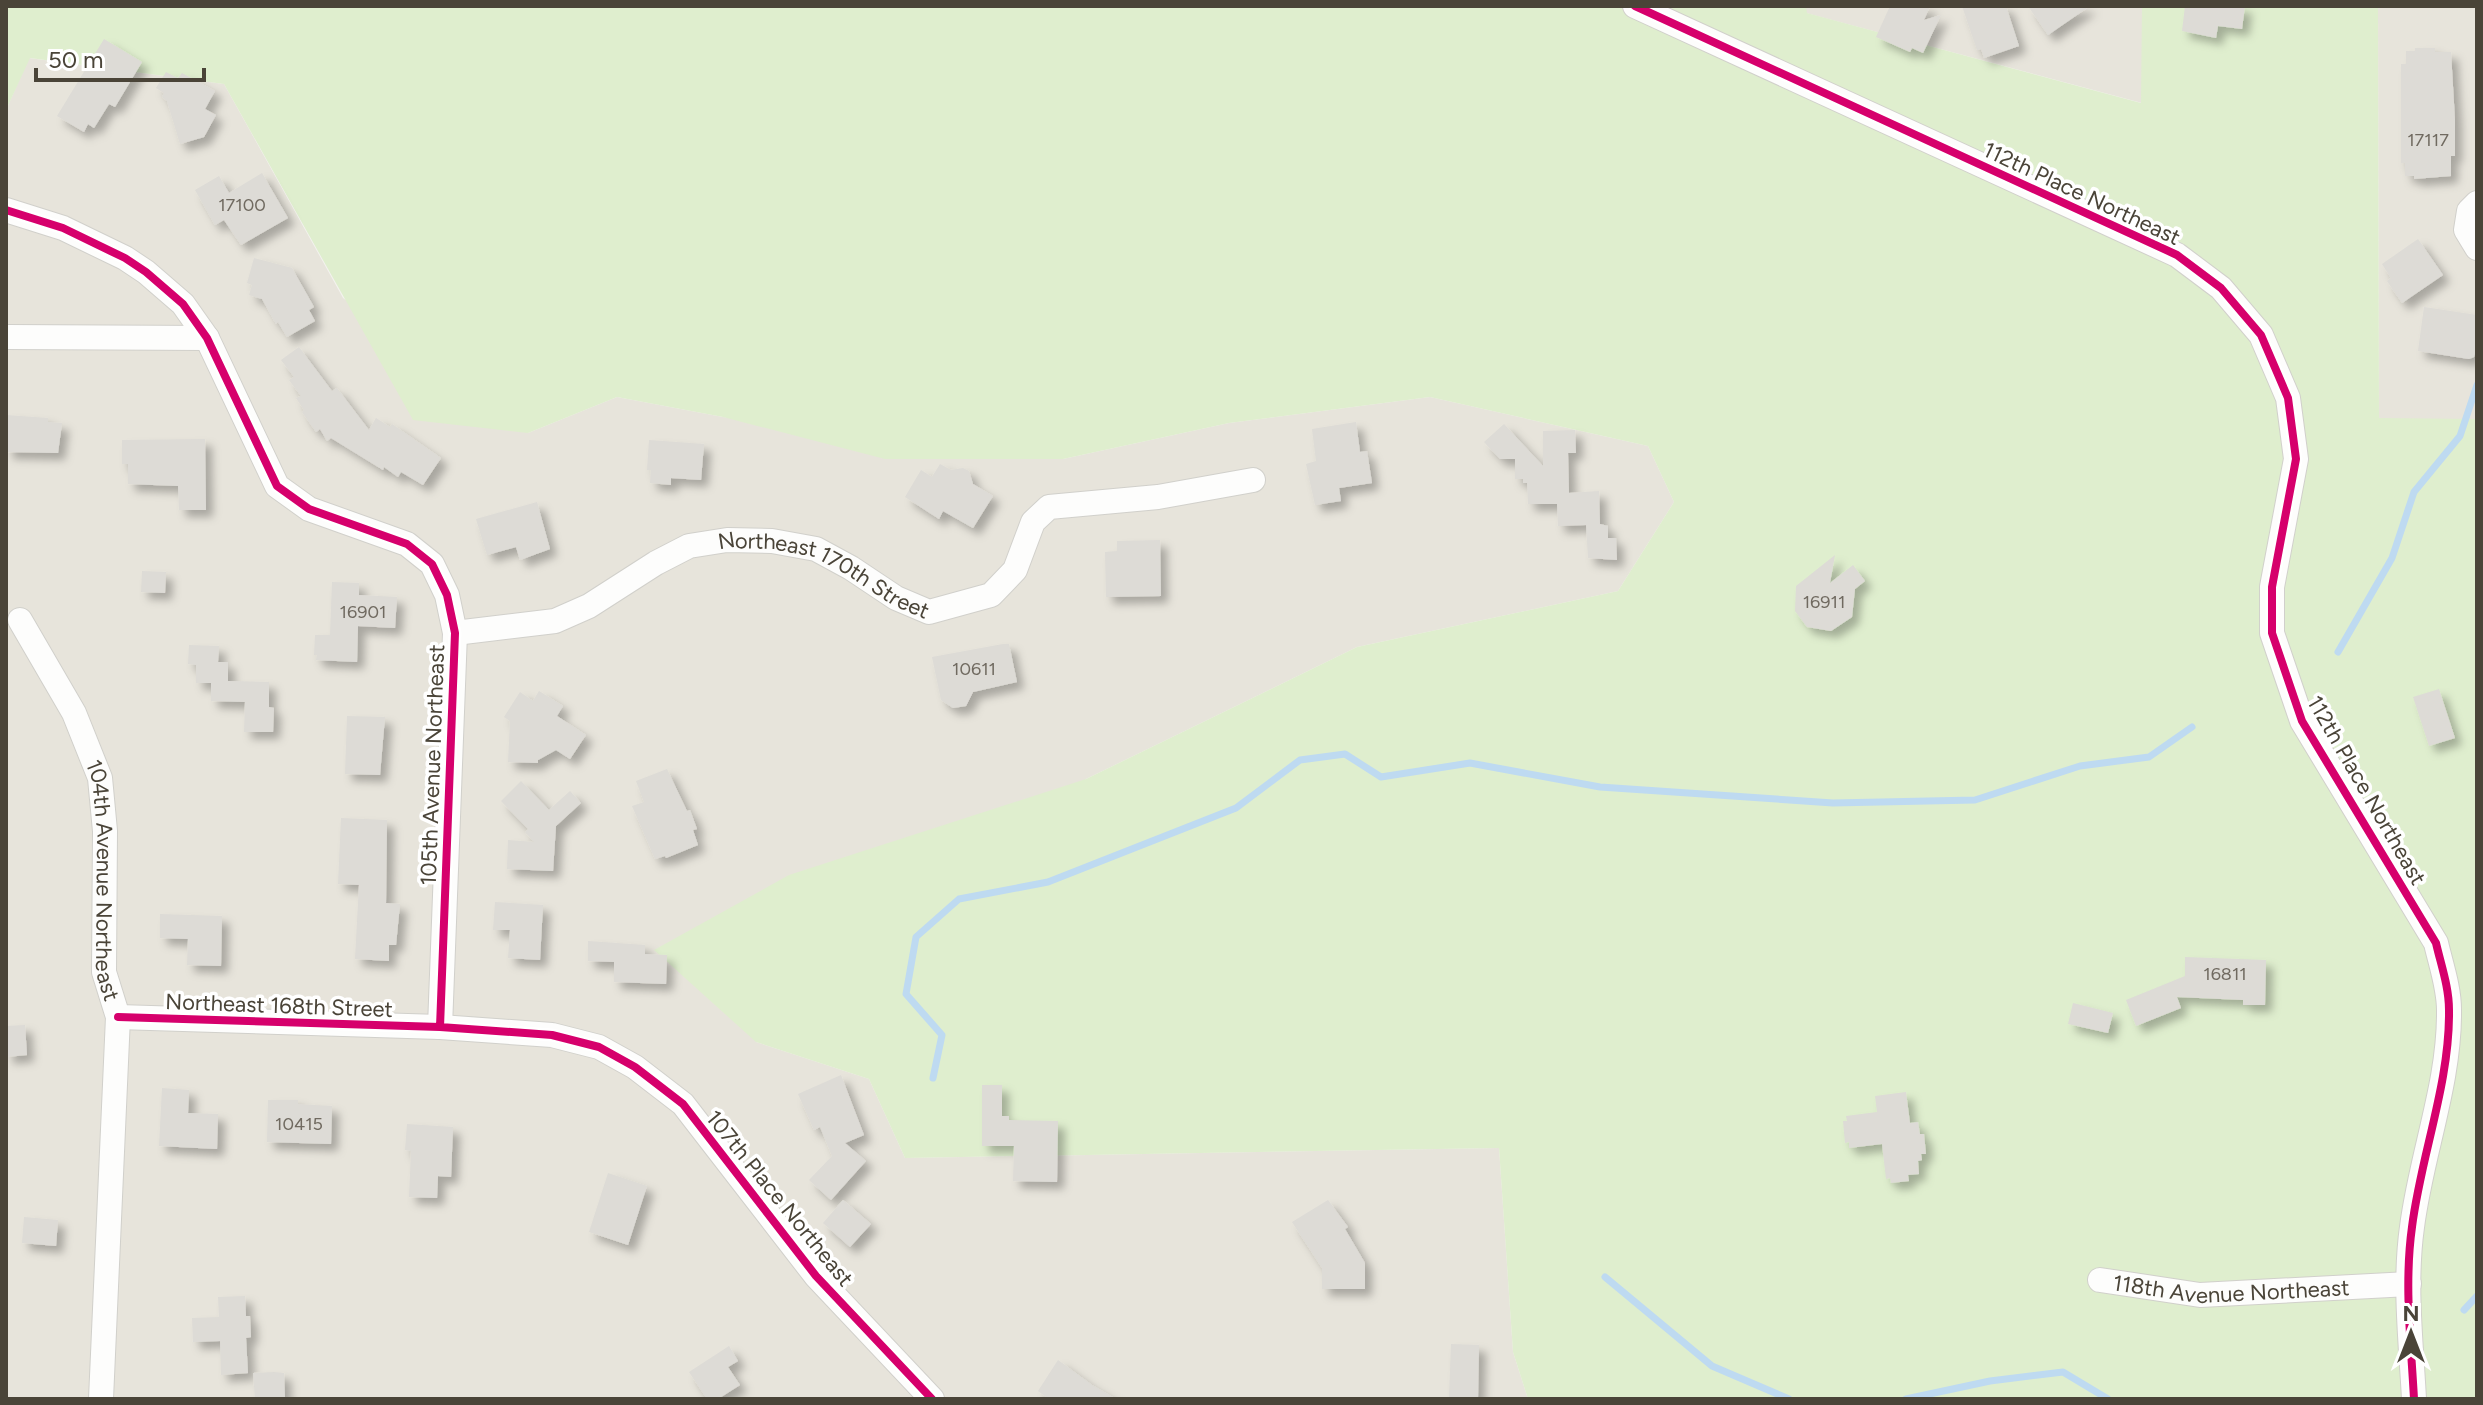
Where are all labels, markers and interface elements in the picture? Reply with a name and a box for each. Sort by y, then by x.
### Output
scale bar [36,32,204,82]
text: 50 m [48,45,104,74]
house number: 17117 [2407,129,2449,151]
street label: 112th Place Northeast [1979,136,2185,251]
house number: 17100 [218,194,266,216]
street label: Northeast 170th Street [716,526,933,625]
house number: 16911 [1803,591,1845,613]
house number: 16901 [340,601,386,623]
street label: 105th Avenue Northeast [415,644,450,886]
house number: 10611 [952,658,996,680]
street label: 112th Place Northeast [2301,691,2432,890]
street label: 104th Avenue Northeast [80,756,125,1004]
house number: 16811 [2203,963,2247,985]
street label: Northeast 168th Street [165,988,393,1023]
street label: 107th Place Northeast [700,1105,859,1292]
house number: 10415 [275,1113,323,1135]
street label: 118th Avenue Northeast [2111,1269,2350,1309]
north arrow [2371,1293,2451,1373]
text: N [2402,1300,2420,1327]

